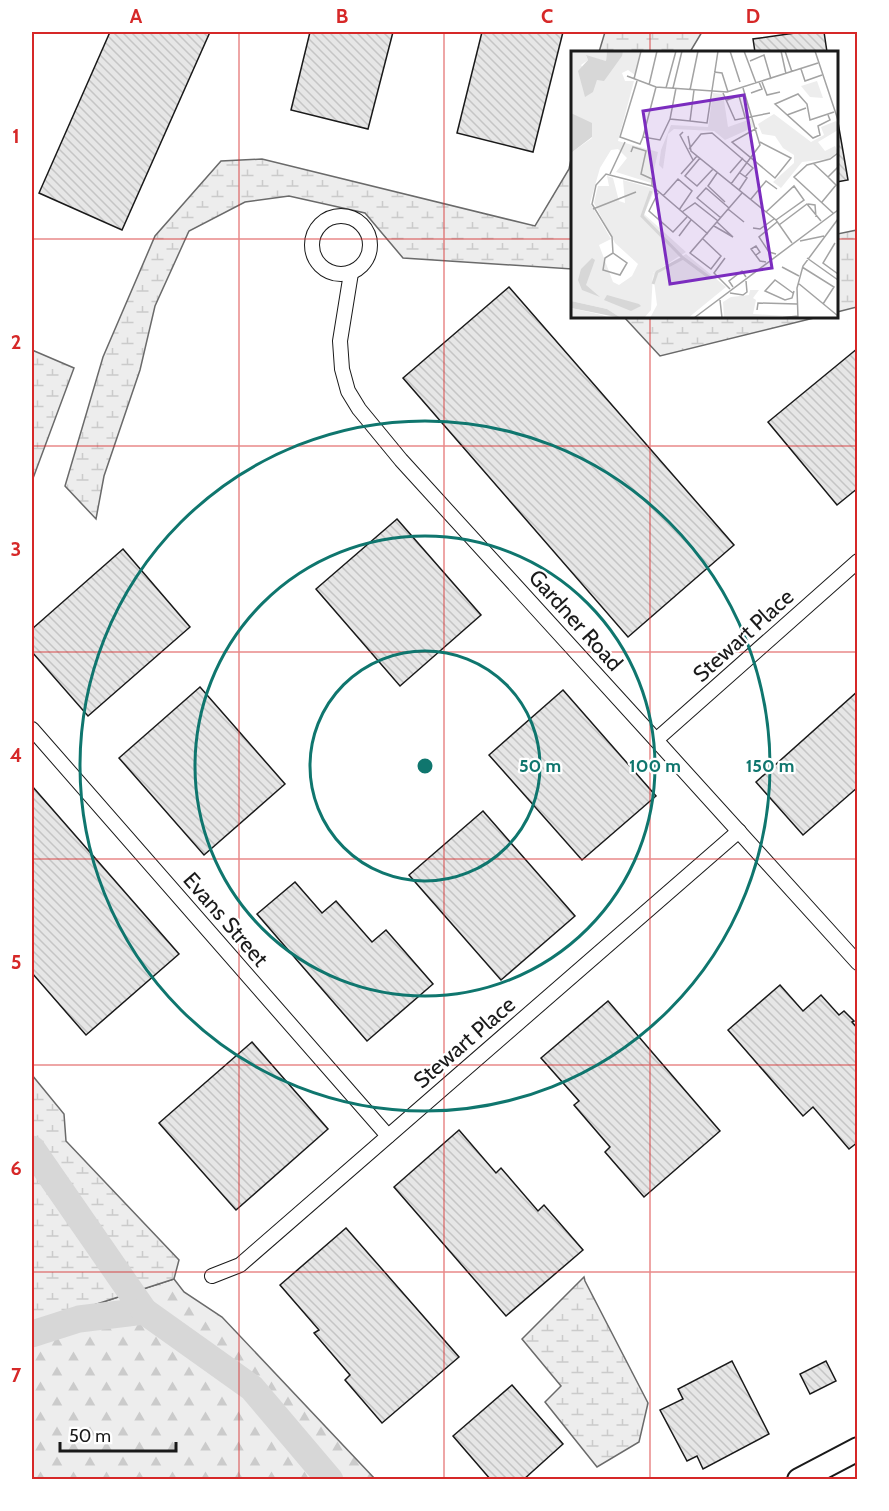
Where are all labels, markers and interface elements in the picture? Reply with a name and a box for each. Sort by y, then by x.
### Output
text: A [130,4,143,28]
text: B [336,4,348,28]
text: C [541,4,553,28]
text: D [746,4,760,28]
inset map [571,51,838,318]
text: 1 [12,124,20,148]
text: 2 [11,330,21,354]
text: 3 [11,537,21,561]
street label: Gardner Road [523,564,628,677]
street label: Stewart Place [687,583,799,688]
text: 4 [10,743,22,767]
text: 50 m [519,755,561,777]
text: 100 m [629,755,681,777]
text: 150 m [746,755,794,777]
centre of rings [415,756,435,776]
street label: Evans Street [177,867,274,972]
text: 5 [11,950,21,974]
street label: Stewart Place [408,991,521,1094]
text: 6 [10,1156,22,1180]
text: 7 [11,1363,22,1387]
scale bar [60,1415,176,1453]
text: 50 m [69,1425,111,1447]

